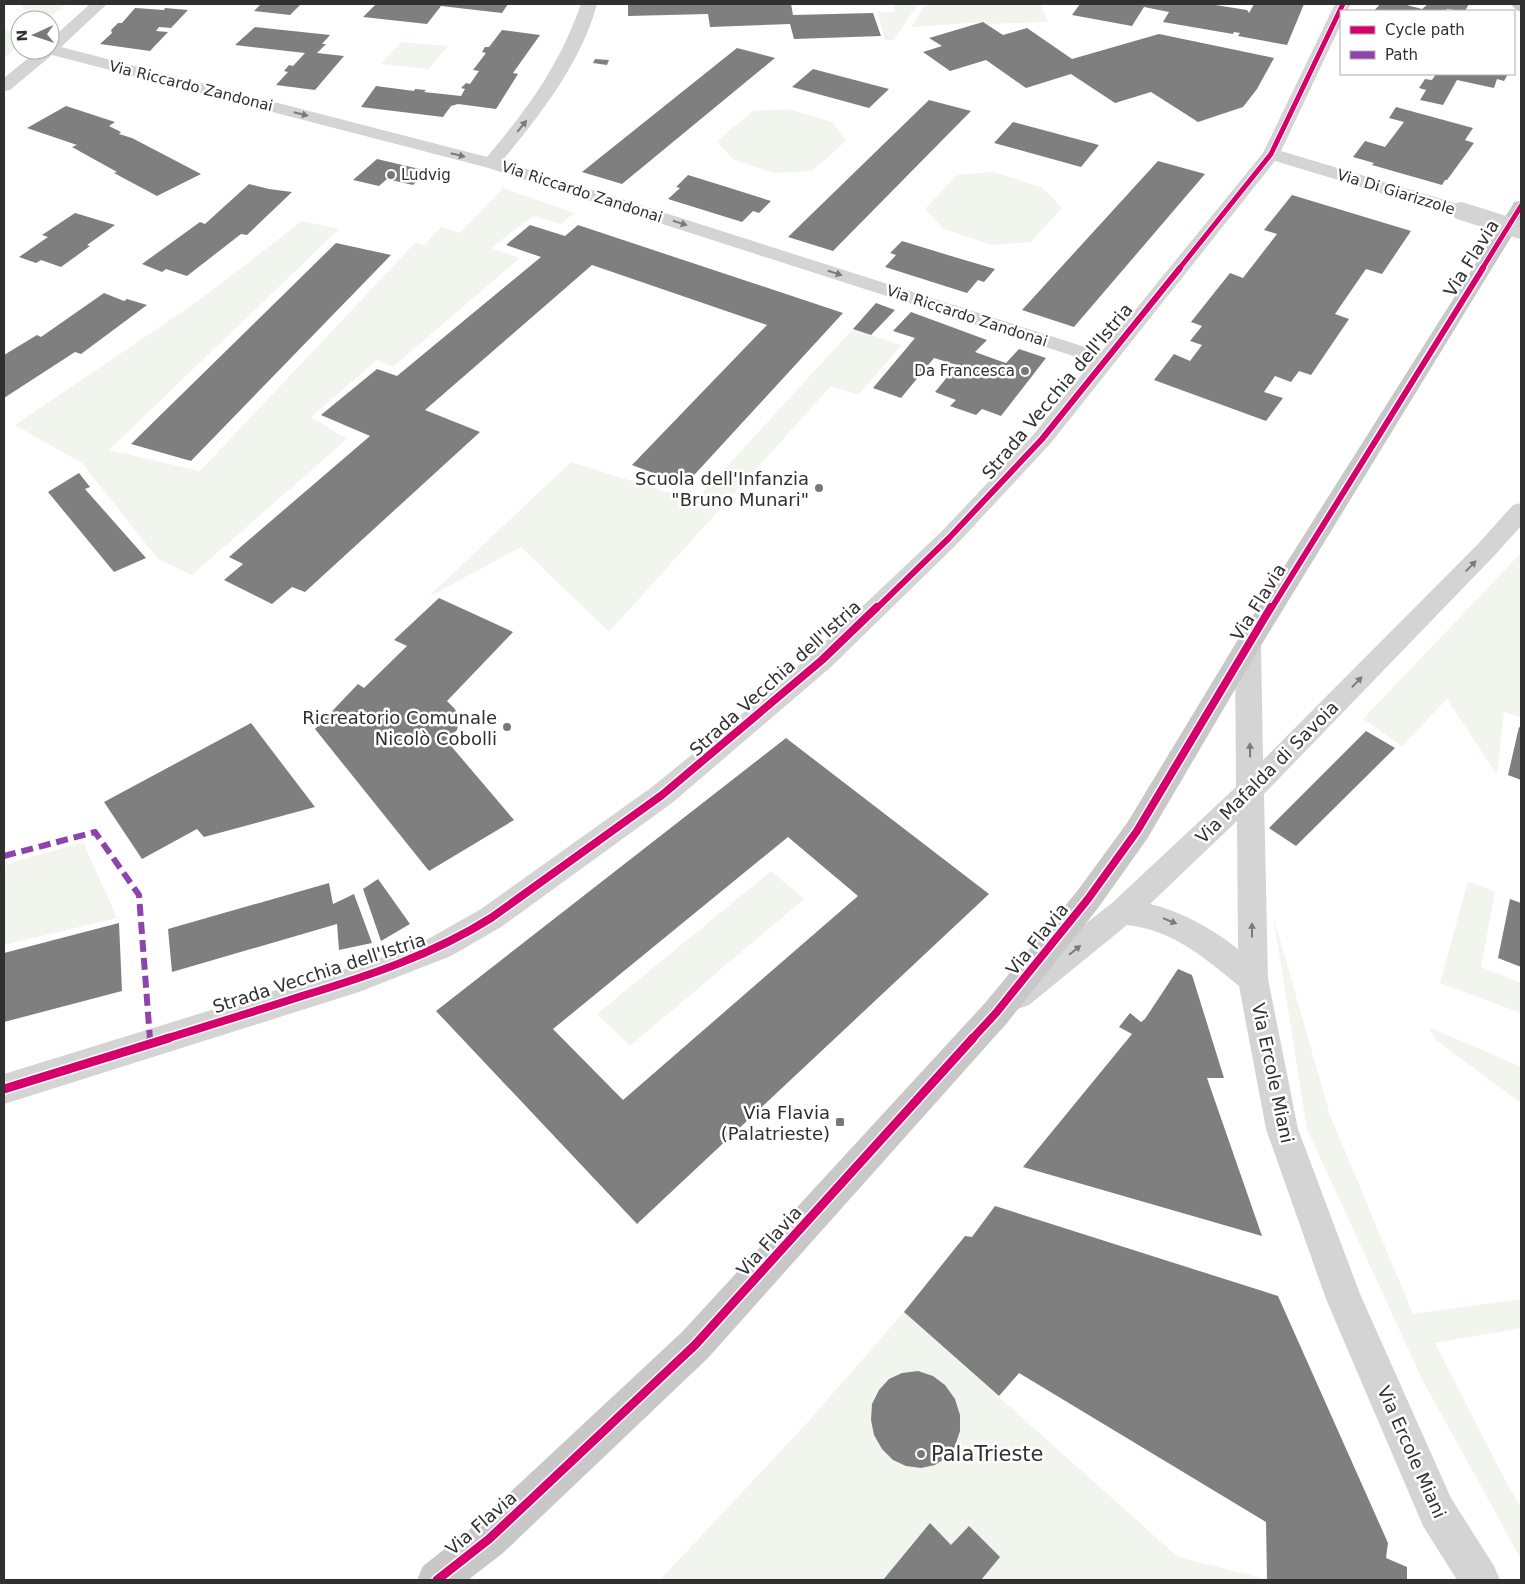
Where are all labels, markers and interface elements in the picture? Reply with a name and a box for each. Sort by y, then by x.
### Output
north arrow [10,10,60,60]
legend [1340,10,1515,75]
text: Cycle path [1385,21,1465,39]
text: N [14,29,30,42]
text: Path [1385,46,1418,64]
street label: Via Riccardo Zandonai [107,57,275,115]
one-way arrow [293,110,308,118]
one-way arrow [517,120,528,133]
one-way arrow [450,151,465,159]
street label: Via Riccardo Zandonai [499,157,665,227]
place label: Ludvig [401,166,451,184]
street label: Via Di Giarizzole [1335,166,1457,218]
marker: Ludvig [385,169,397,181]
street label: Via Flavia [1439,216,1503,300]
one-way arrow [673,220,688,228]
one-way arrow [827,270,842,277]
street label: Via Riccardo Zandonai [884,281,1050,351]
street label: Strada Vecchia dell'Istria [977,299,1137,483]
place label: Da Francesca [914,362,1015,380]
marker: Da Francesca [1019,365,1031,377]
place label: Scuola dell'Infanzia "Bruno Munari" [635,468,809,510]
marker: Scuola dell'Infanzia "Bruno Munari" [813,482,825,494]
street label: Via Flavia [1226,560,1290,644]
one-way arrow [1465,560,1477,572]
street label: Strada Vecchia dell'Istria [685,596,865,760]
one-way arrow [1351,676,1363,688]
street label: Via Mafalda di Savoia [1191,696,1343,848]
place label: Ricreatorio Comunale Nicolò Cobolli [302,707,497,749]
marker: Ricreatorio Comunale Nicolò Cobolli [501,721,513,733]
one-way arrow [1246,742,1254,758]
street label: Via Flavia [1002,899,1072,979]
one-way arrow [1163,918,1177,926]
one-way arrow [1248,922,1256,938]
street label: Strada Vecchia dell'Istria [210,929,428,1017]
one-way arrow [1068,945,1081,956]
street label: Via Ercole Miani [1248,1001,1298,1145]
place label: Via Flavia (Palatrieste) [721,1102,830,1144]
marker: Via Flavia (Palatrieste) [834,1116,846,1128]
street label: Via Flavia [732,1202,806,1280]
street label: Via Ercole Miani [1373,1383,1451,1521]
place label: PalaTrieste [931,1442,1044,1466]
marker: PalaTrieste [915,1448,927,1460]
street label: Via Flavia [441,1487,521,1559]

